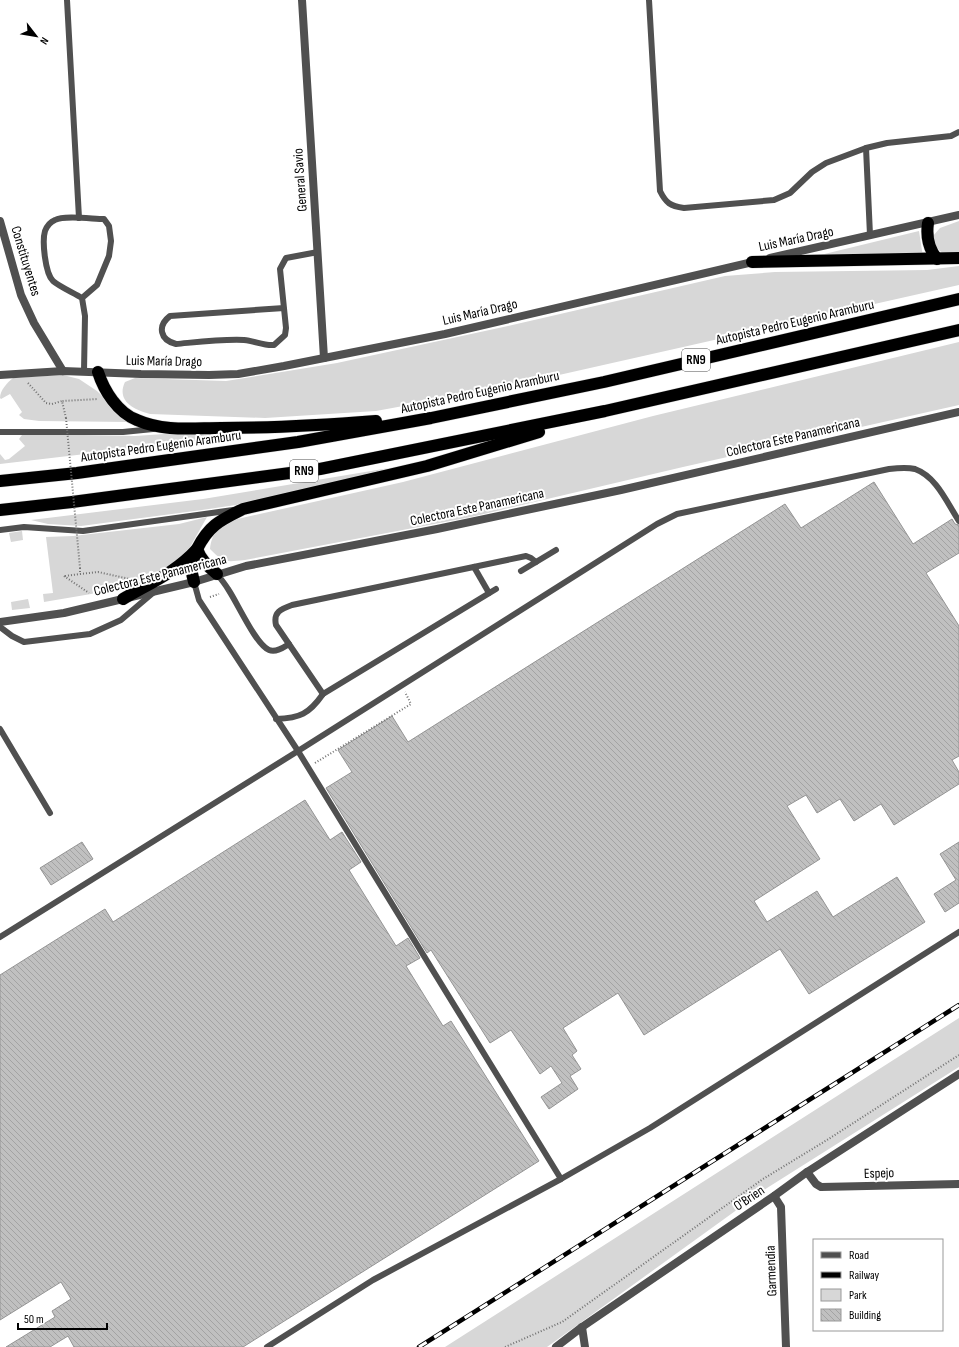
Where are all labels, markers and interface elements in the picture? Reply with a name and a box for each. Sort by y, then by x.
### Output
north arrow [16,16,56,56]
text: N [37,35,51,47]
street label: General Savio [289,148,311,212]
street label: Luis María Drago [757,223,835,255]
street label: Constituyentes [7,224,45,298]
street label: Luis María Drago [441,295,519,329]
street label: Autopista Pedro Eugenio Aramburu [713,296,876,349]
road number: RN9 [682,349,710,371]
street label: Luis María Drago [126,352,202,370]
street label: Autopista Pedro Eugenio Aramburu [398,367,561,417]
street label: Colectora Este Panamericana [725,413,861,461]
street label: Autopista Pedro Eugenio Aramburu [79,426,242,466]
road number: RN9 [290,460,318,482]
street label: Colectora Este Panamericana [409,485,545,529]
street label: Colectora Este Panamericana [92,550,228,600]
street label: Espejo [863,1164,895,1182]
street label: O'Brien [730,1182,768,1214]
legend [813,1239,943,1331]
street label: Garmendia [762,1245,780,1297]
text: Road [849,1248,869,1263]
text: Railway [849,1268,880,1283]
text: Park [849,1288,867,1303]
scale bar [18,1305,107,1331]
text: Building [849,1308,881,1323]
text: 50 m [24,1312,44,1327]

